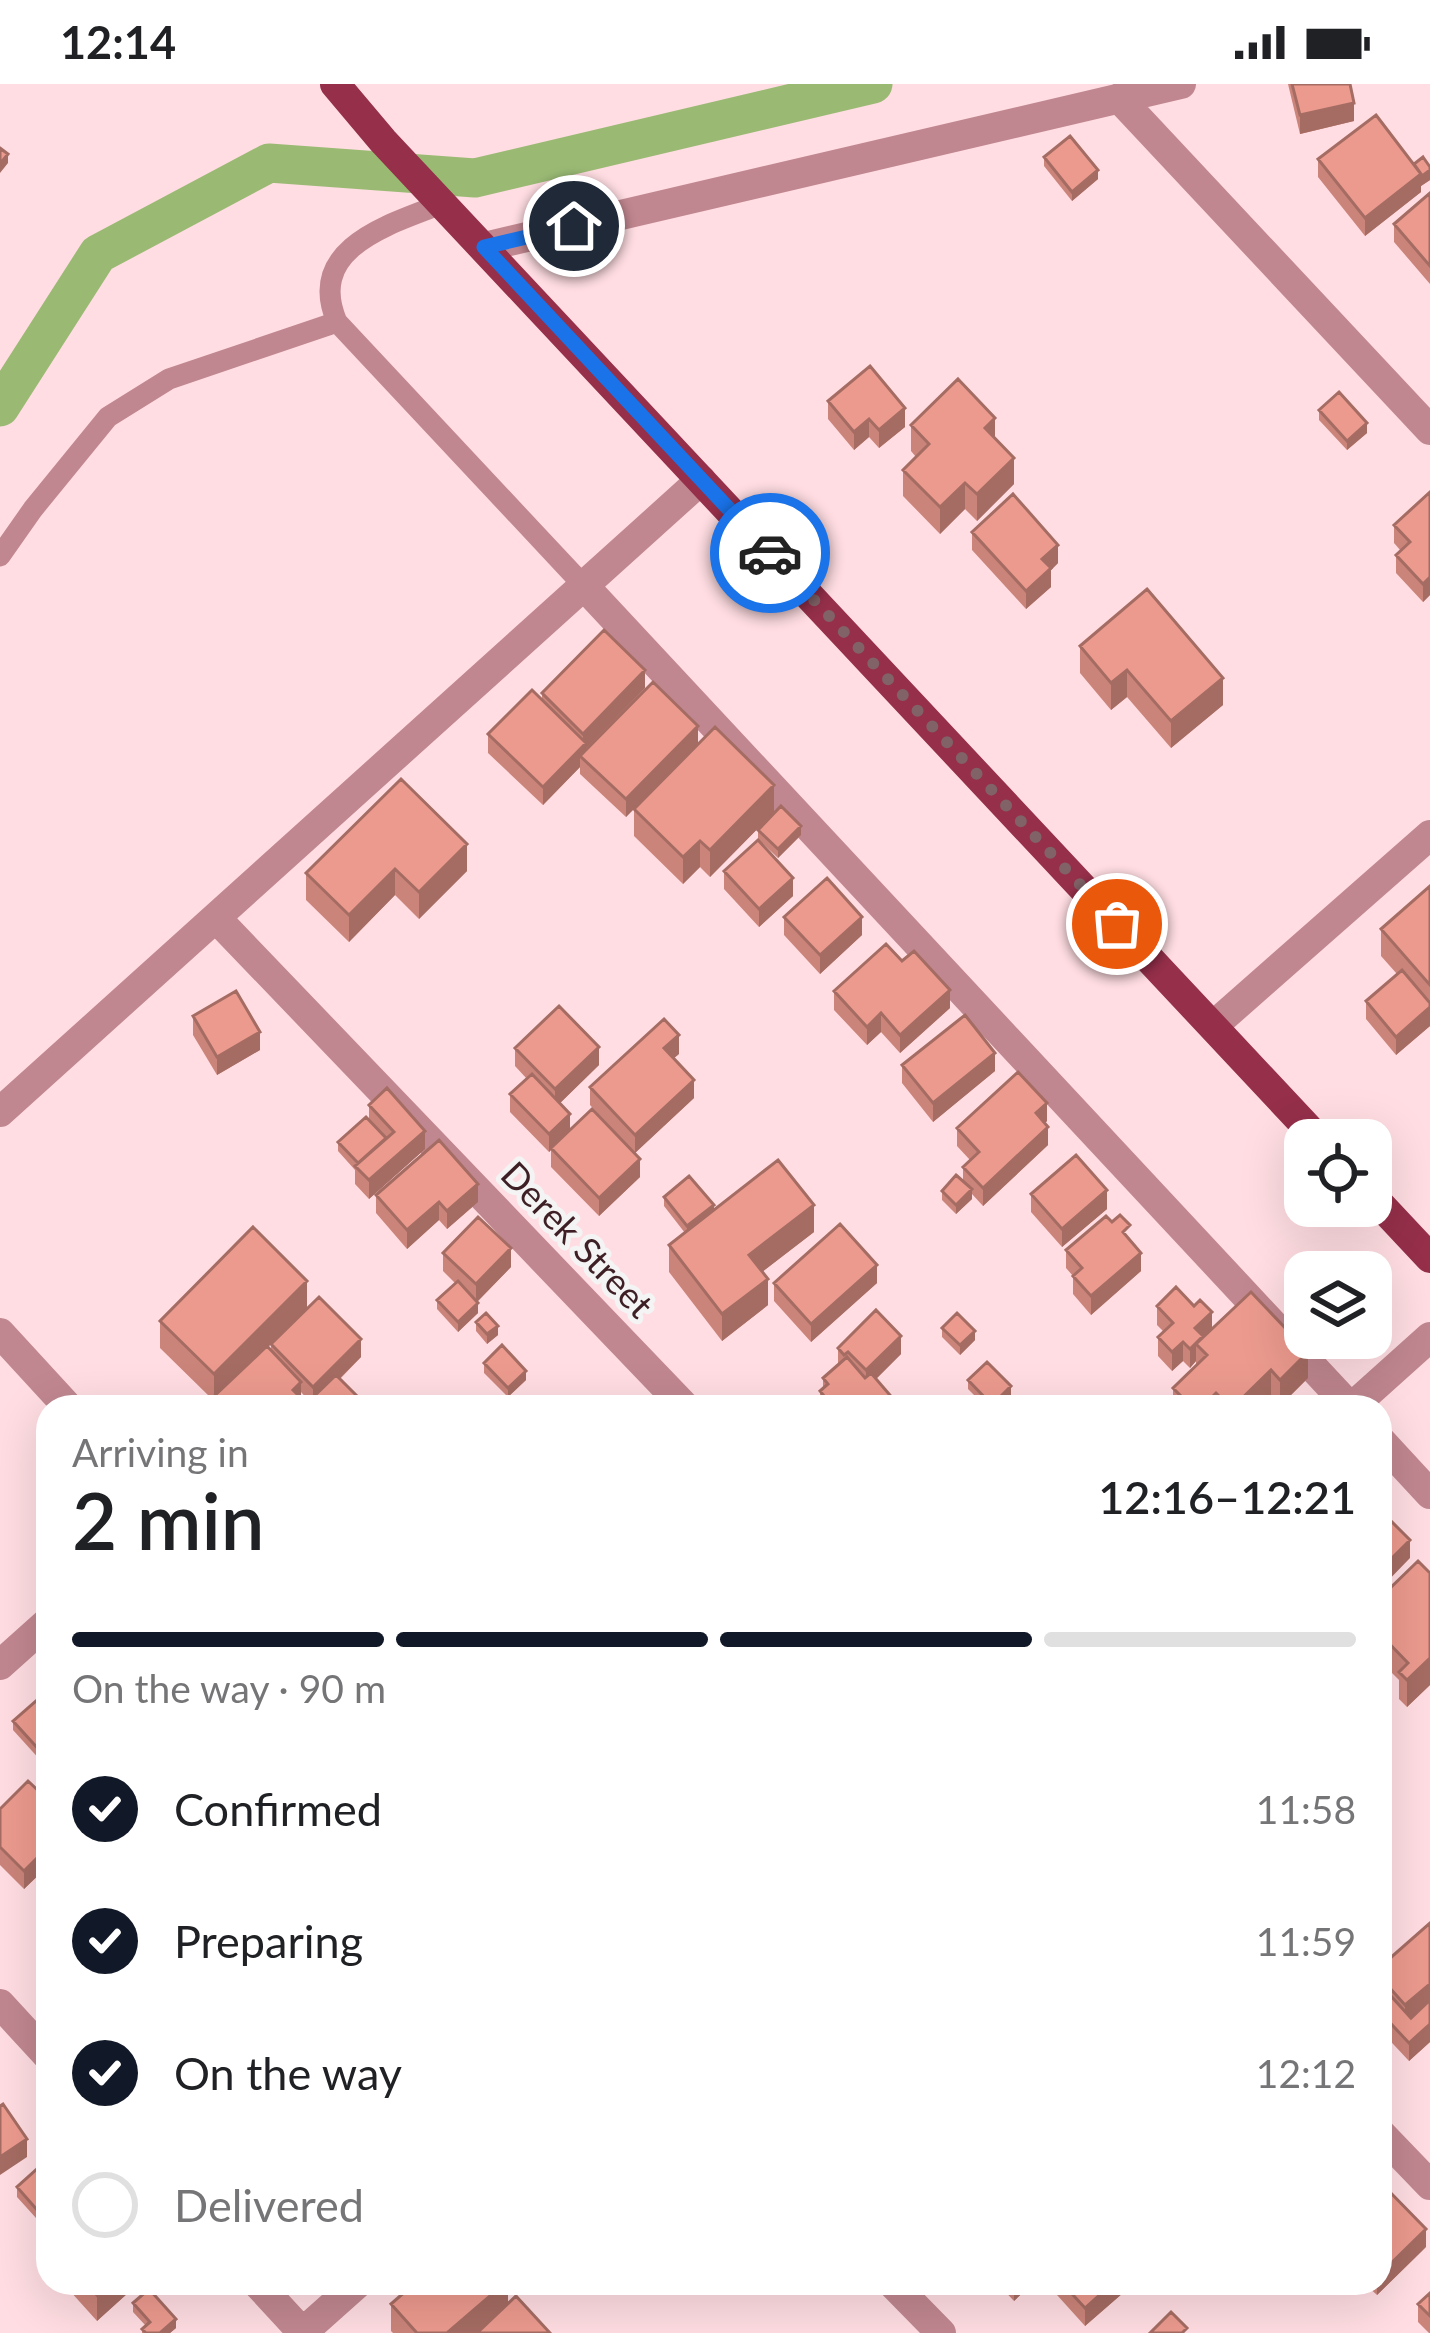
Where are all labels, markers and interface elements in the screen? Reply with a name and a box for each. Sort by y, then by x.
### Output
text: 12:14 [60,15,176,69]
pin [523,175,625,277]
icon: home [541,193,607,259]
courier [710,493,830,613]
icon: car [737,520,803,586]
pin [1066,873,1168,975]
icon: bag [1084,891,1150,957]
map controls [1284,1119,1392,1359]
button: locate [1284,1119,1392,1227]
street label: Derek Street [493,1152,663,1326]
button: layers [1284,1251,1392,1359]
text: Arriving in [72,1429,249,1475]
text: 12:16–12:21 [1098,1470,1356,1524]
text: 2 min [72,1473,265,1567]
text: On the way · 90 m [72,1665,386,1711]
icon: check [72,1776,138,1842]
text: Confirmed [174,1782,382,1836]
text: 11:58 [1256,1786,1356,1832]
icon: check [72,1908,138,1974]
text: Preparing [174,1914,363,1968]
text: 11:59 [1256,1918,1356,1964]
icon: check [72,2040,138,2106]
text: On the way [174,2046,402,2100]
text: 12:12 [1256,2050,1356,2096]
text: Delivered [174,2178,364,2232]

